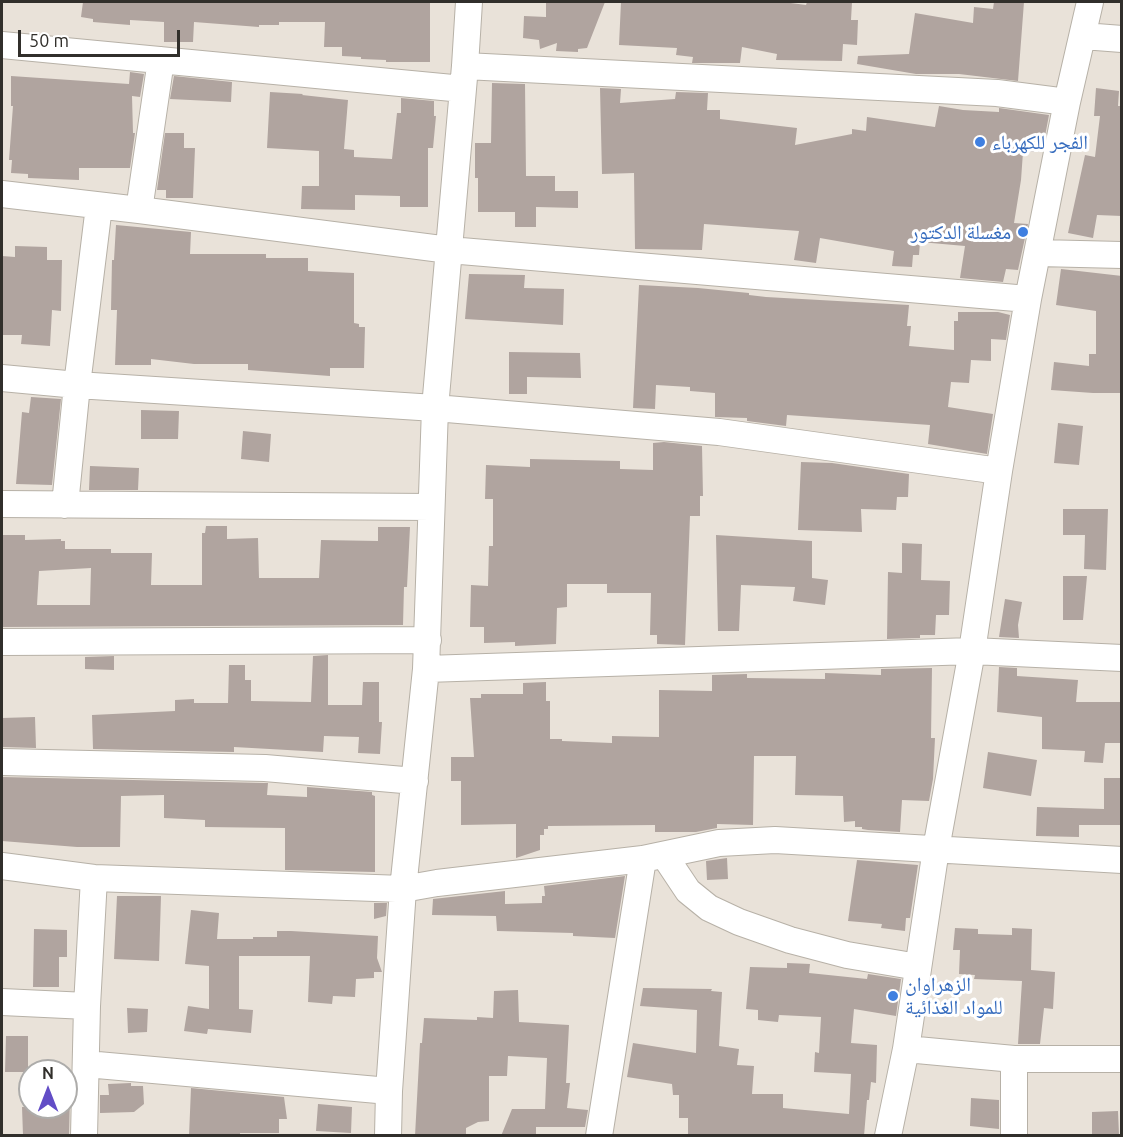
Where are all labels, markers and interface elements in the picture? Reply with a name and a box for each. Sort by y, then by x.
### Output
scale bar [21,18,183,56]
text: 50 m [29,30,69,50]
place label: الفجر للكهرباء [992,130,1088,154]
marker: الفجر للكهرباء [973,135,987,149]
place label: مغسلة الدكتور [911,220,1011,244]
marker: مغسلة الدكتور [1016,225,1030,239]
place label: الزهراوان للمواد الغذائية [905,972,1003,1019]
marker: الزهراوان للمواد الغذائية [886,989,900,1003]
north arrow [18,1059,78,1119]
text: N [42,1064,54,1082]

